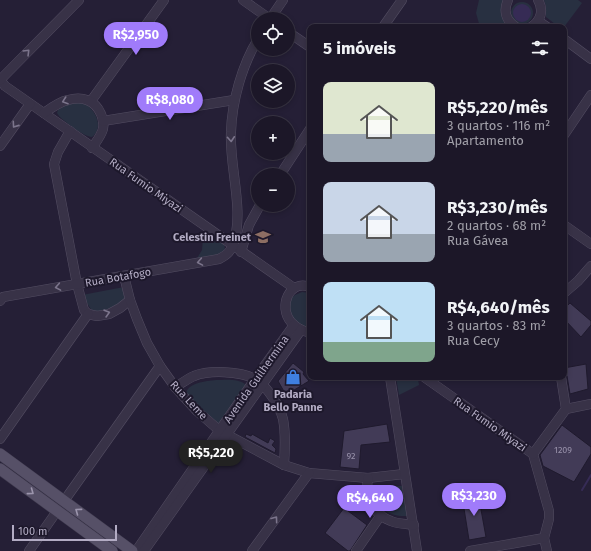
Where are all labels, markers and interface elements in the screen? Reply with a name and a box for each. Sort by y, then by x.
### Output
map controls [251,12,295,212]
button: locate [251,12,295,56]
pin: R$2,950 [99,22,173,56]
text: R$2,950 [113,27,159,42]
icon: filters [529,37,551,59]
text: 5 imóveis [323,38,396,59]
one-way arrow [22,49,30,57]
button: layers [251,64,295,108]
pin: R$8,080 [133,87,207,121]
text: R$8,080 [146,92,194,107]
one-way arrow [61,97,68,105]
text: R$5,220/mês [447,97,548,118]
icon: home [355,98,403,146]
button: + [251,116,295,160]
text: 3 quartos · 116 m² [447,118,550,133]
one-way arrow [12,121,20,128]
text: Apartamento [447,133,524,148]
one-way arrow [227,136,235,142]
street label: Rua Fumio Miyazi [107,155,185,215]
button: − [251,168,295,212]
text: R$3,230/mês [447,197,547,218]
icon: home [355,198,403,246]
text: 2 quartos · 68 m² [447,218,546,233]
school or university icon: Celestin Freinet [254,228,272,246]
place label: Celestin Freinet [173,231,252,244]
text: Rua Gávea [447,233,508,248]
one-way arrow [197,258,203,266]
street label: Rua Botafogo [84,265,152,290]
one-way arrow [55,282,62,291]
text: R$4,640/mês [447,297,550,318]
icon: home [355,298,403,346]
one-way arrow [104,309,111,318]
text: 3 quartos · 83 m² [447,318,546,333]
street label: Avenida Guilhermina [221,333,292,426]
text: Rua Cecy [447,333,500,348]
shop icon: Padaria Bello Panne [284,368,302,386]
street label: Rua Leme [167,378,210,423]
place label: Padaria Bello Panne [263,388,323,414]
street label: Rua Fumio Miyazi [451,394,529,454]
pin: R$5,220 [174,440,248,474]
text: R$5,220 [188,445,234,460]
house number: 1209 [554,445,572,455]
house number: 92 [347,451,355,461]
pin: R$3,230 [437,483,511,517]
pin: R$4,640 [333,485,407,519]
one-way arrow [27,487,34,494]
text: R$3,230 [451,488,497,503]
text: R$4,640 [346,490,394,505]
one-way arrow [76,509,83,516]
one-way arrow [270,517,277,524]
scale bar [12,523,117,542]
text: 100 m [18,525,47,538]

